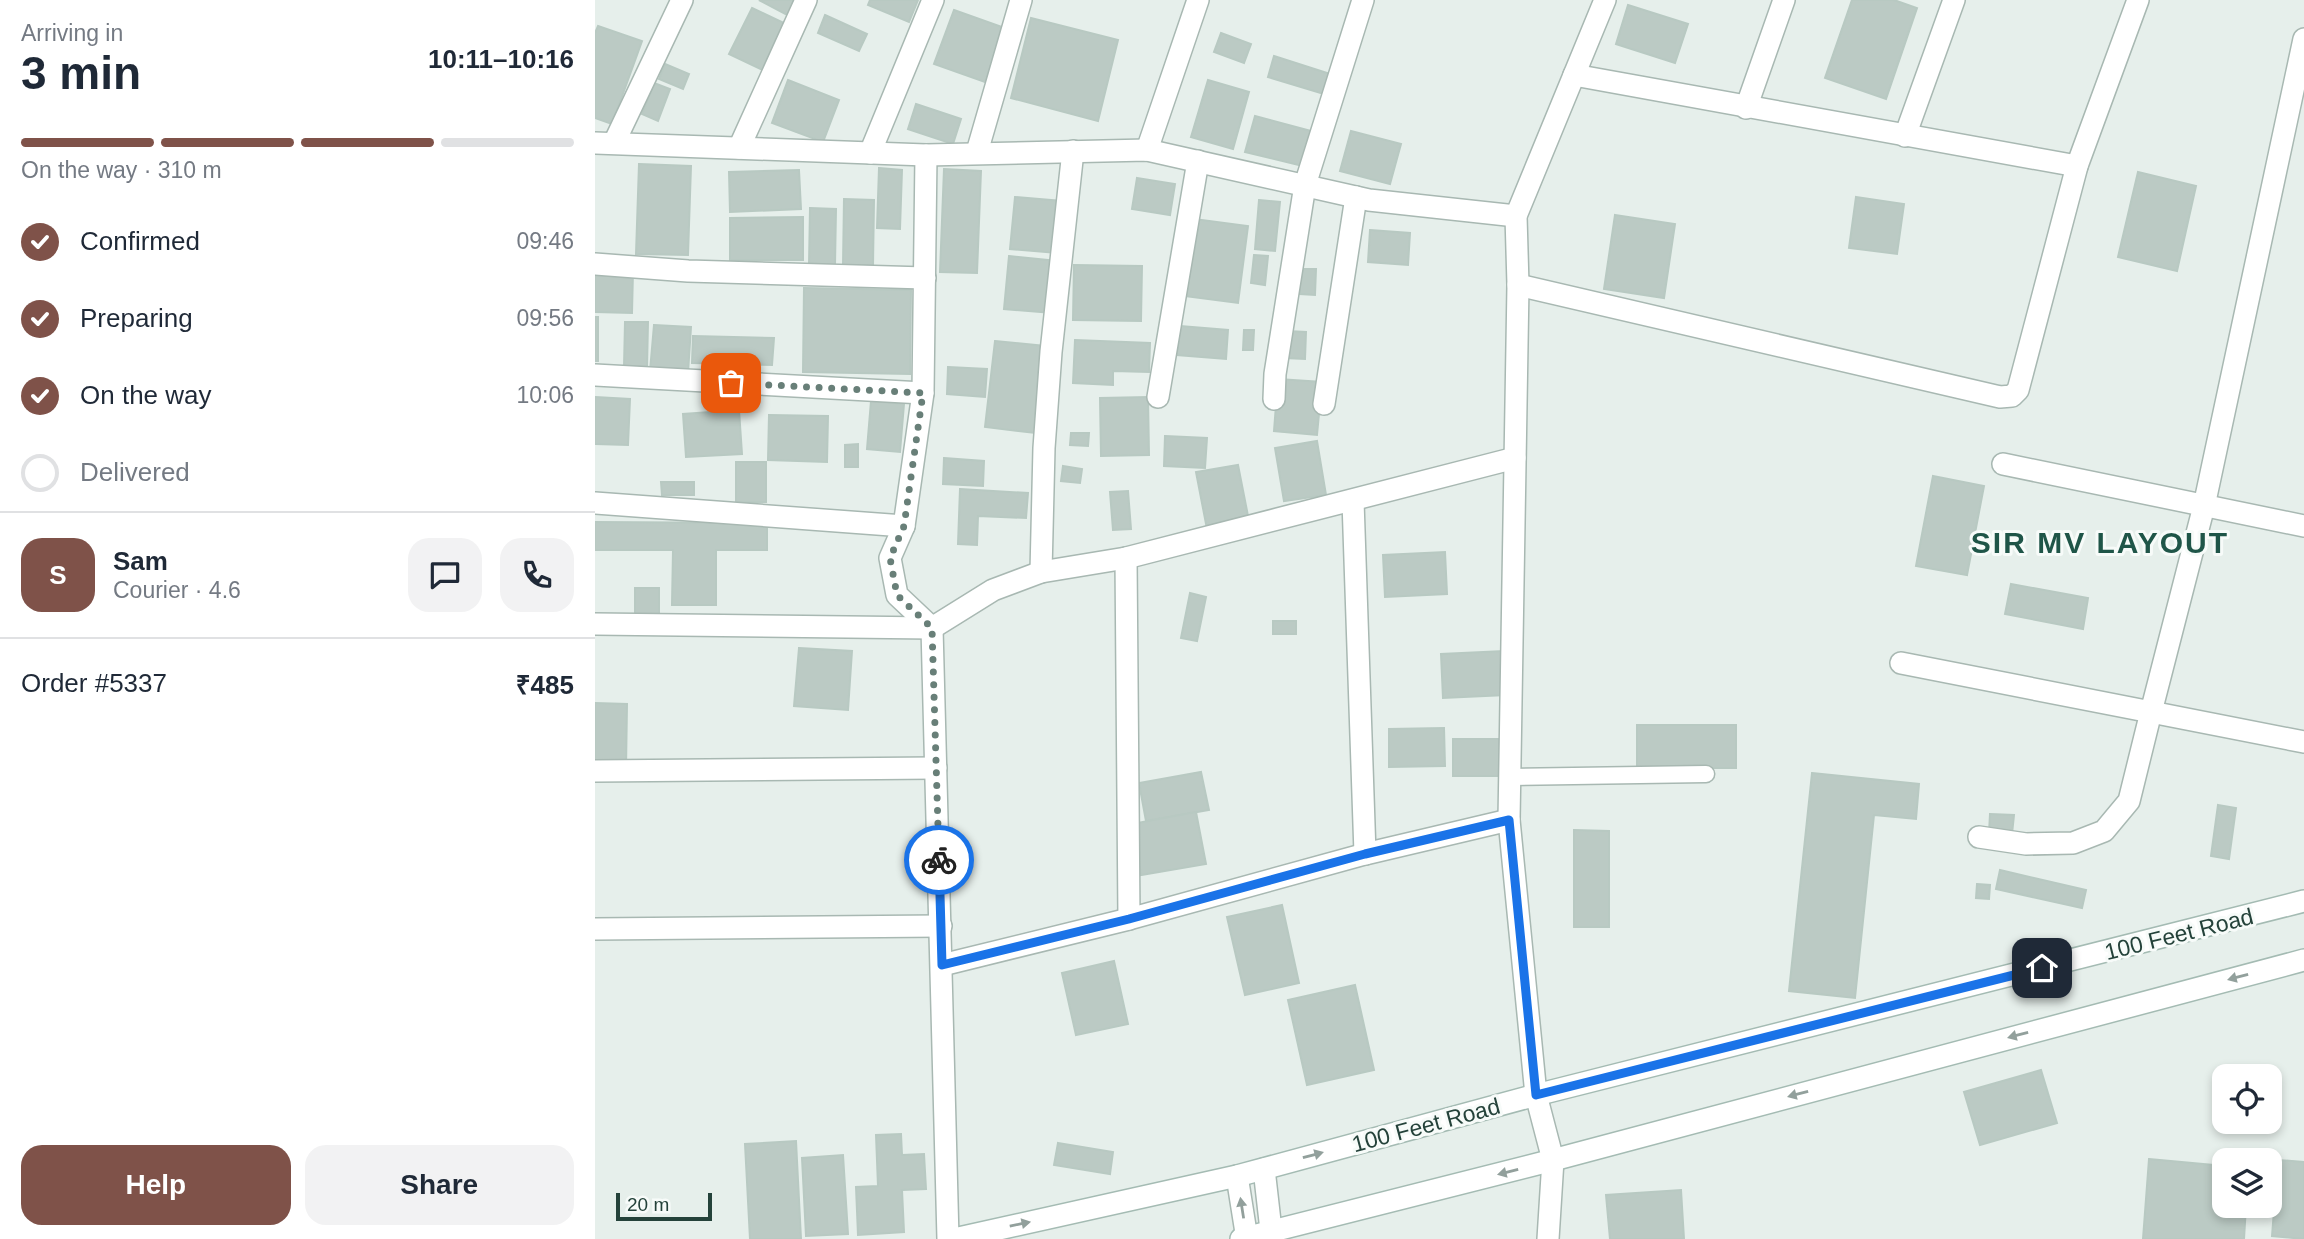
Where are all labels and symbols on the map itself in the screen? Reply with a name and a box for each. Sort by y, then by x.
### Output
pin [701,353,761,413]
district label: SIR MV LAYOUT [1971,526,2229,559]
courier [904,825,974,895]
street label: 100 Feet Road [2102,903,2256,965]
pin [2012,938,2072,998]
one-way arrow [2227,972,2249,983]
one-way arrow [2007,1030,2029,1041]
one-way arrow [1787,1089,1809,1100]
street label: 100 Feet Road [1349,1093,1503,1157]
one-way arrow [1302,1149,1324,1160]
one-way arrow [1496,1167,1518,1178]
scale bar [616,1190,712,1222]
one-way arrow [1236,1196,1247,1218]
one-way arrow [1009,1219,1031,1230]

